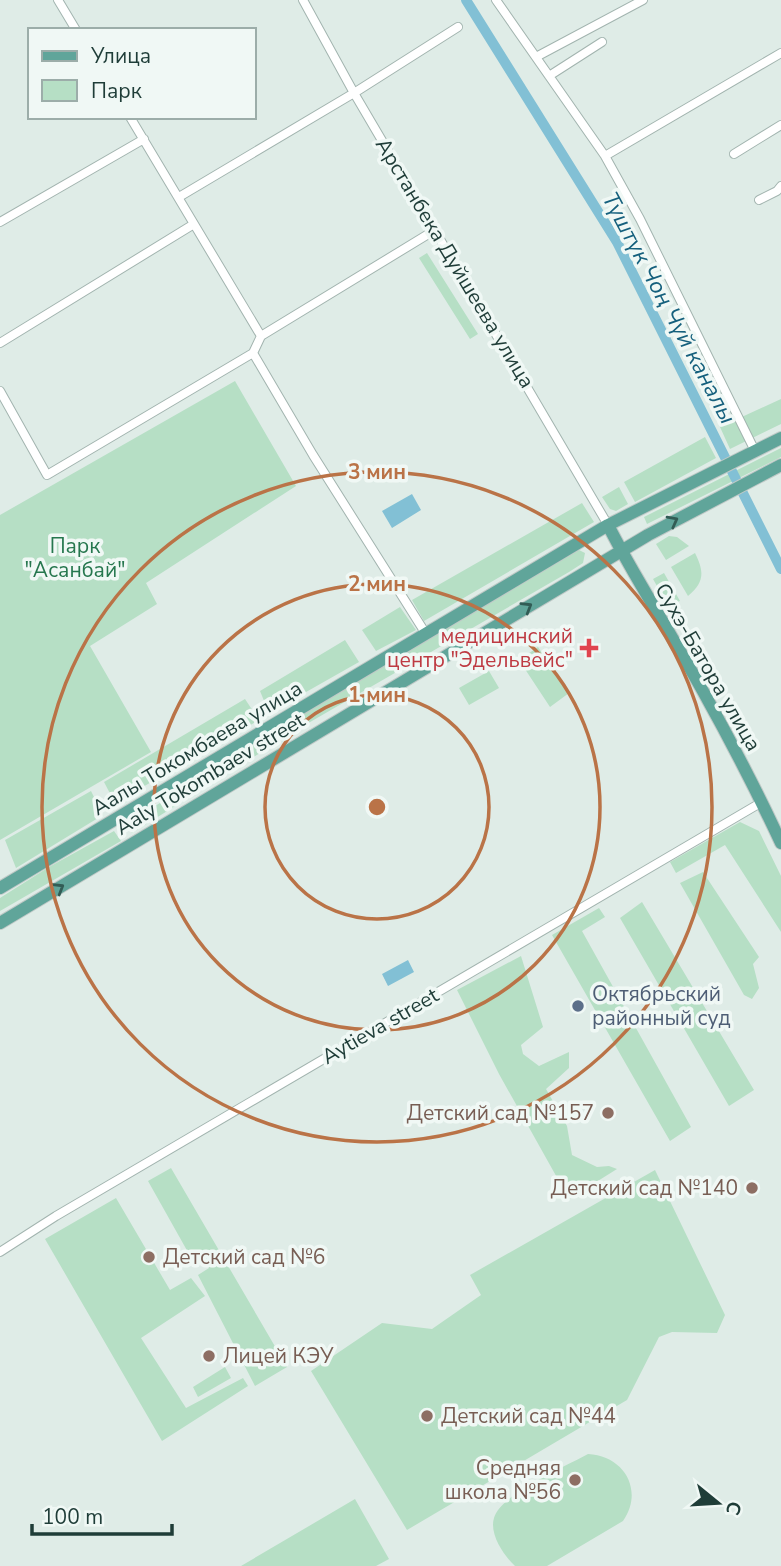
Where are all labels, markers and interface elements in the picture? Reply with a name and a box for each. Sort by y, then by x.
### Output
legend [28,28,256,119]
text: Улица [90,42,151,70]
text: Парк [91,77,143,105]
street label: Арстанбека Дуйшеева улица [369,133,541,393]
water label: Түштүк Чоң Чүй каналы [595,187,743,429]
text: 3 мин [348,458,406,486]
one-way arrow [666,516,679,530]
park label: Парк "Асанбай" [25,532,125,584]
text: 2 мин [348,570,406,598]
street label: Сухэ-Батора улица [648,578,768,756]
one-way arrow [520,602,532,615]
place label: медицинский центр "Эдельвейс" [387,622,573,674]
marker: медицинский центр "Эдельвейс" [579,638,599,658]
street label: Аалы Токомбаева улица [87,674,307,822]
text: 1 мин [348,681,406,709]
street label: Aaly Tokombaev street [110,706,310,842]
centre of rings [365,795,389,819]
one-way arrow [51,883,64,896]
place label: Октябрьский районный суд [592,980,731,1032]
street label: Aytieva street [316,981,444,1071]
marker: Октябрьский районный суд [570,998,586,1014]
place label: Детский сад №157 [407,1099,594,1127]
marker: Детский сад №157 [600,1105,616,1121]
place label: Детский сад №140 [551,1174,738,1202]
marker: Детский сад №140 [744,1180,760,1196]
place label: Детский сад №6 [163,1243,325,1271]
marker: Детский сад №6 [141,1249,157,1265]
place label: Лицей КЭУ [223,1342,334,1370]
marker: Лицей КЭУ [201,1348,217,1364]
place label: Детский сад №44 [441,1402,616,1430]
marker: Детский сад №44 [419,1408,435,1424]
place label: Средняя школа №56 [445,1454,561,1506]
north arrow [683,1468,753,1538]
marker: Средняя школа №56 [567,1472,583,1488]
scale bar [32,1492,172,1536]
text: С [719,1498,748,1518]
text: 100 m [42,1503,103,1531]

